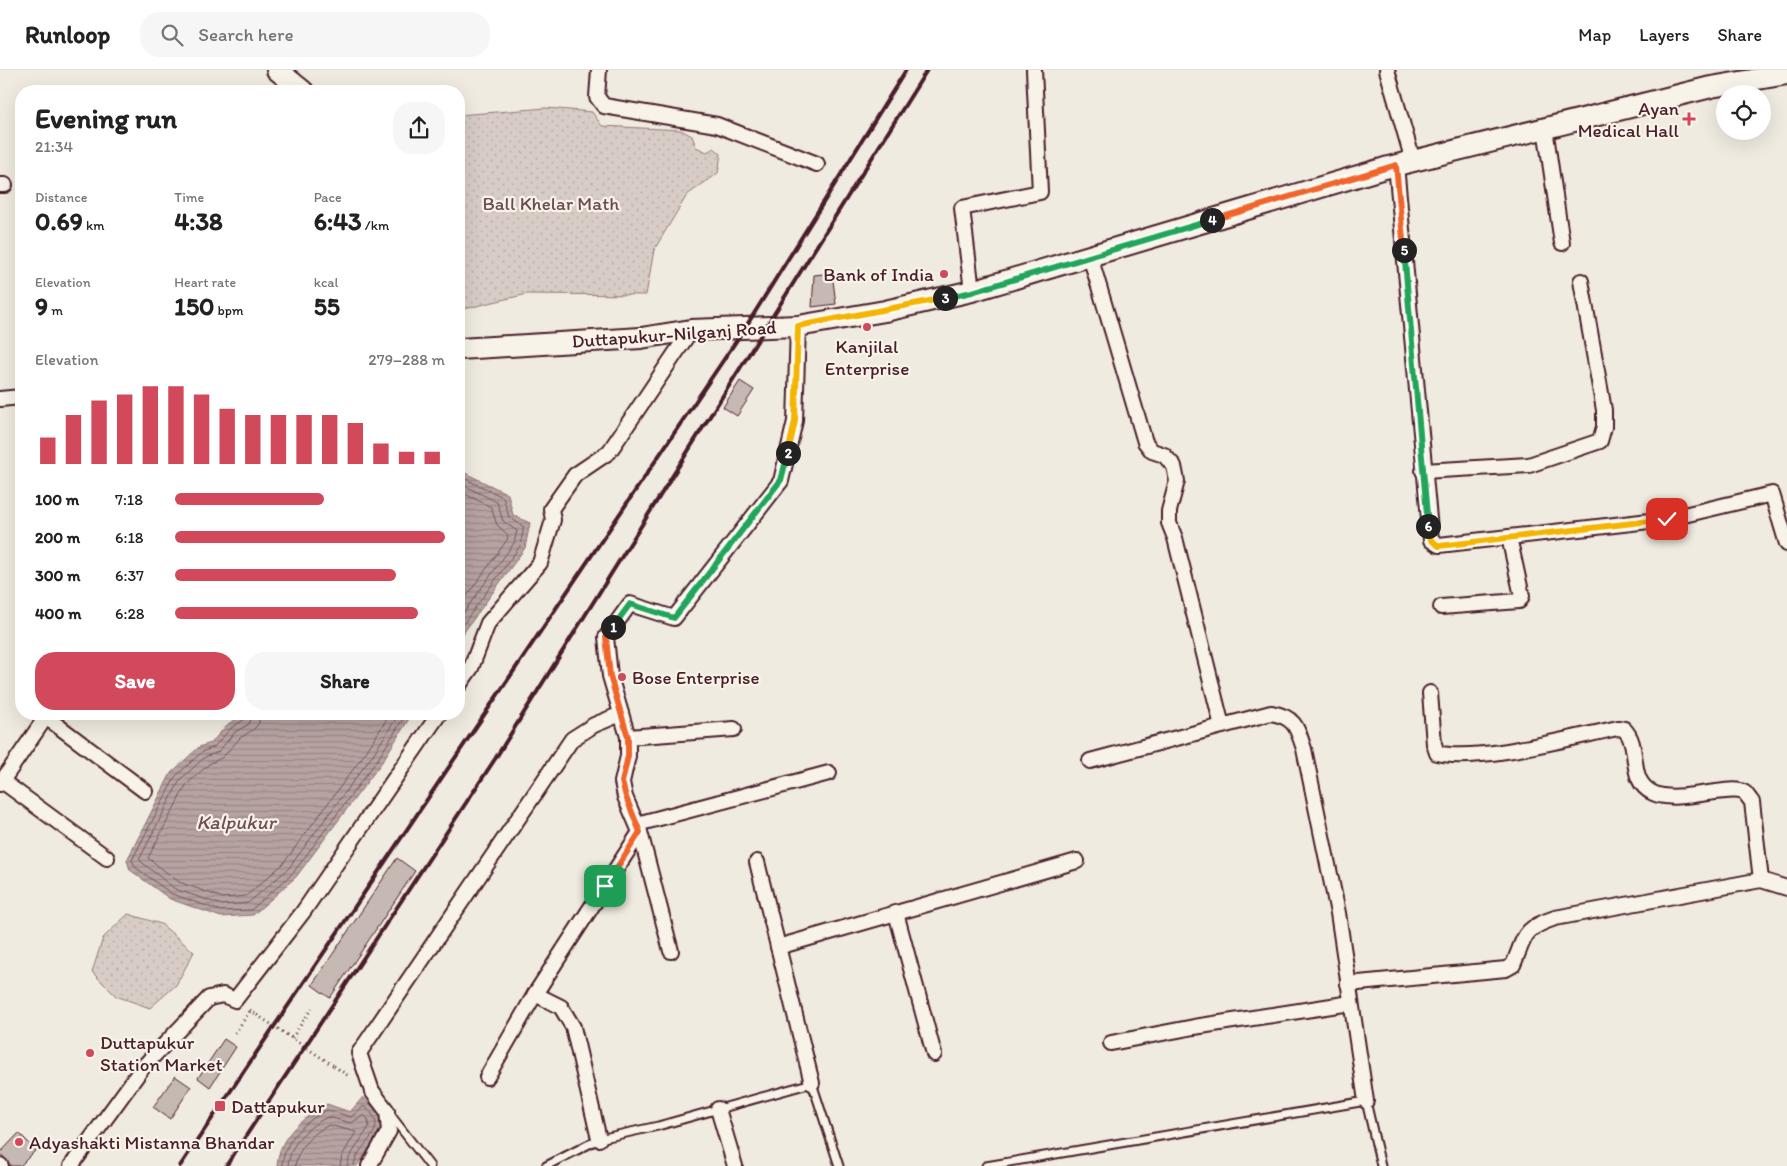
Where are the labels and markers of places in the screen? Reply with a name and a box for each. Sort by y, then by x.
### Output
place label: Ayan Medical Hall [1578,97,1680,142]
marker: Ayan Medical Hall [1683,113,1695,125]
pin: 4 [1200,208,1224,232]
pin: 5 [1392,238,1416,262]
place label: Bank of India [823,263,934,286]
marker: Bank of India [938,268,950,280]
pin: 3 [932,286,958,310]
marker: Kanjilal Enterprise [861,321,873,333]
place label: Kanjilal Enterprise [825,335,909,380]
pin: 2 [776,440,800,466]
pin [1646,498,1688,540]
pin: 6 [1416,514,1440,538]
pin: 1 [600,614,626,640]
place label: Bose Enterprise [632,666,759,689]
marker: Bose Enterprise [616,671,628,683]
pin [584,865,626,907]
place label: Duttapukur Station Market [100,1031,223,1076]
marker: Duttapukur Station Market [84,1047,96,1059]
place label: Dattapukur [231,1095,325,1118]
marker: Dattapukur [213,1099,227,1113]
place label: Adyashakti Mistanna Bhandar [29,1131,275,1154]
marker: Adyashakti Mistanna Bhandar [13,1136,25,1148]

